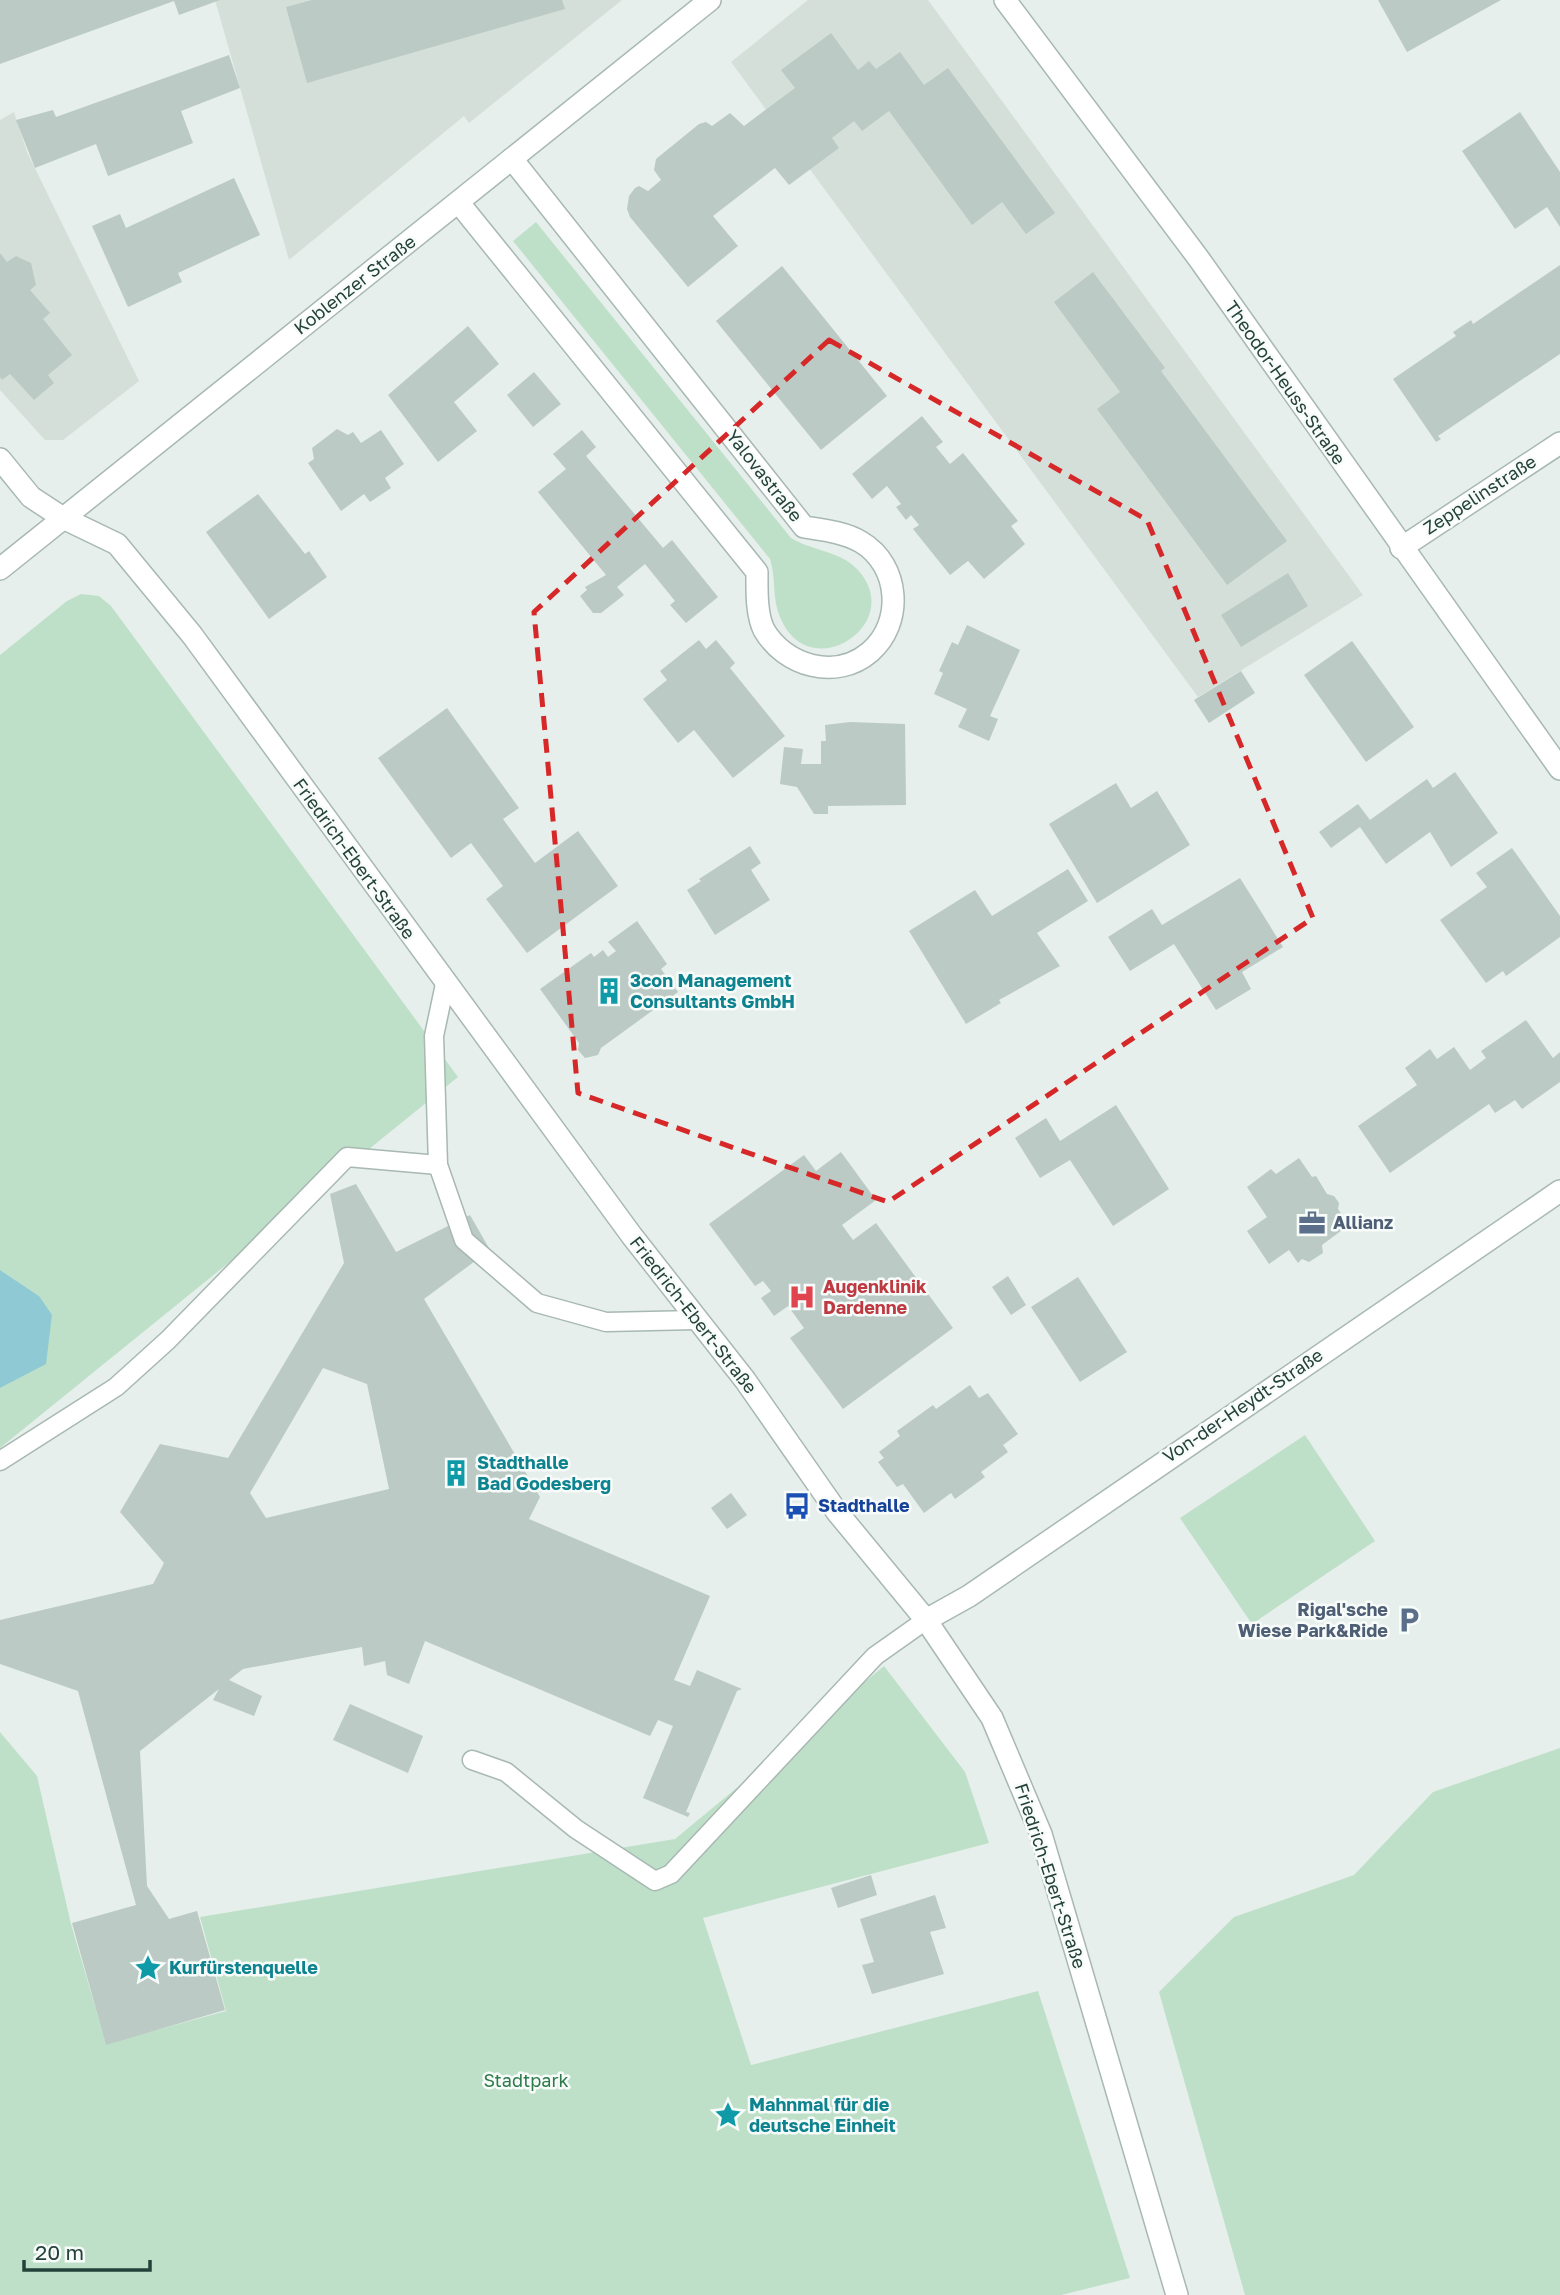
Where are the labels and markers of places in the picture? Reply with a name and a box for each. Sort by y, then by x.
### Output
place label: 3con Management Consultants GmbH [630,969,795,1012]
building icon: 3con Management Consultants GmbH [594,976,624,1006]
office icon: Allianz [1297,1208,1327,1238]
place label: Allianz [1333,1211,1393,1233]
place label: Augenklinik Dardenne [823,1275,927,1318]
hospital icon: Augenklinik Dardenne [787,1282,817,1312]
place label: Stadthalle Bad Godesberg [477,1451,611,1494]
building icon: Stadthalle Bad Godesberg [441,1458,471,1488]
bus stop icon: Stadthalle [782,1491,812,1521]
place label: Stadthalle [818,1494,910,1516]
place label: Rigal'sche Wiese Park&Ride [1238,1598,1388,1641]
parking icon: Rigal'sche Wiese Park&Ride [1394,1605,1424,1635]
place icon: Kurfürstenquelle [133,1953,163,1983]
place label: Kurfürstenquelle [169,1956,318,1978]
place label: Mahnmal für die deutsche Einheit [749,2093,896,2136]
place icon: Mahnmal für die deutsche Einheit [713,2100,743,2130]

